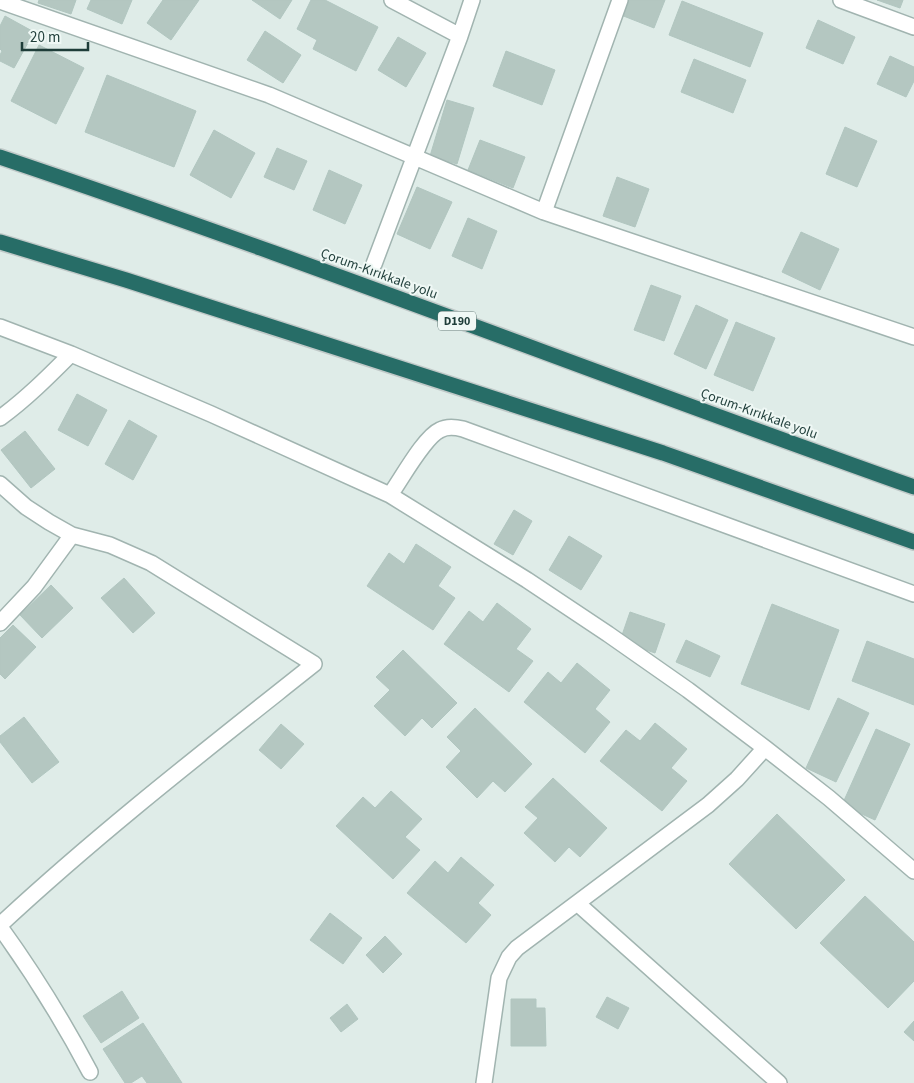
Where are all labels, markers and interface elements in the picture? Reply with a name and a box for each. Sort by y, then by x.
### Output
scale bar [22,20,89,52]
text: 20 m [30,27,60,48]
street label: Çorum-Kırıkkale yolu [318,244,440,304]
road number: D190 [438,312,476,331]
street label: Çorum-Kırıkkale yolu [698,384,820,444]

